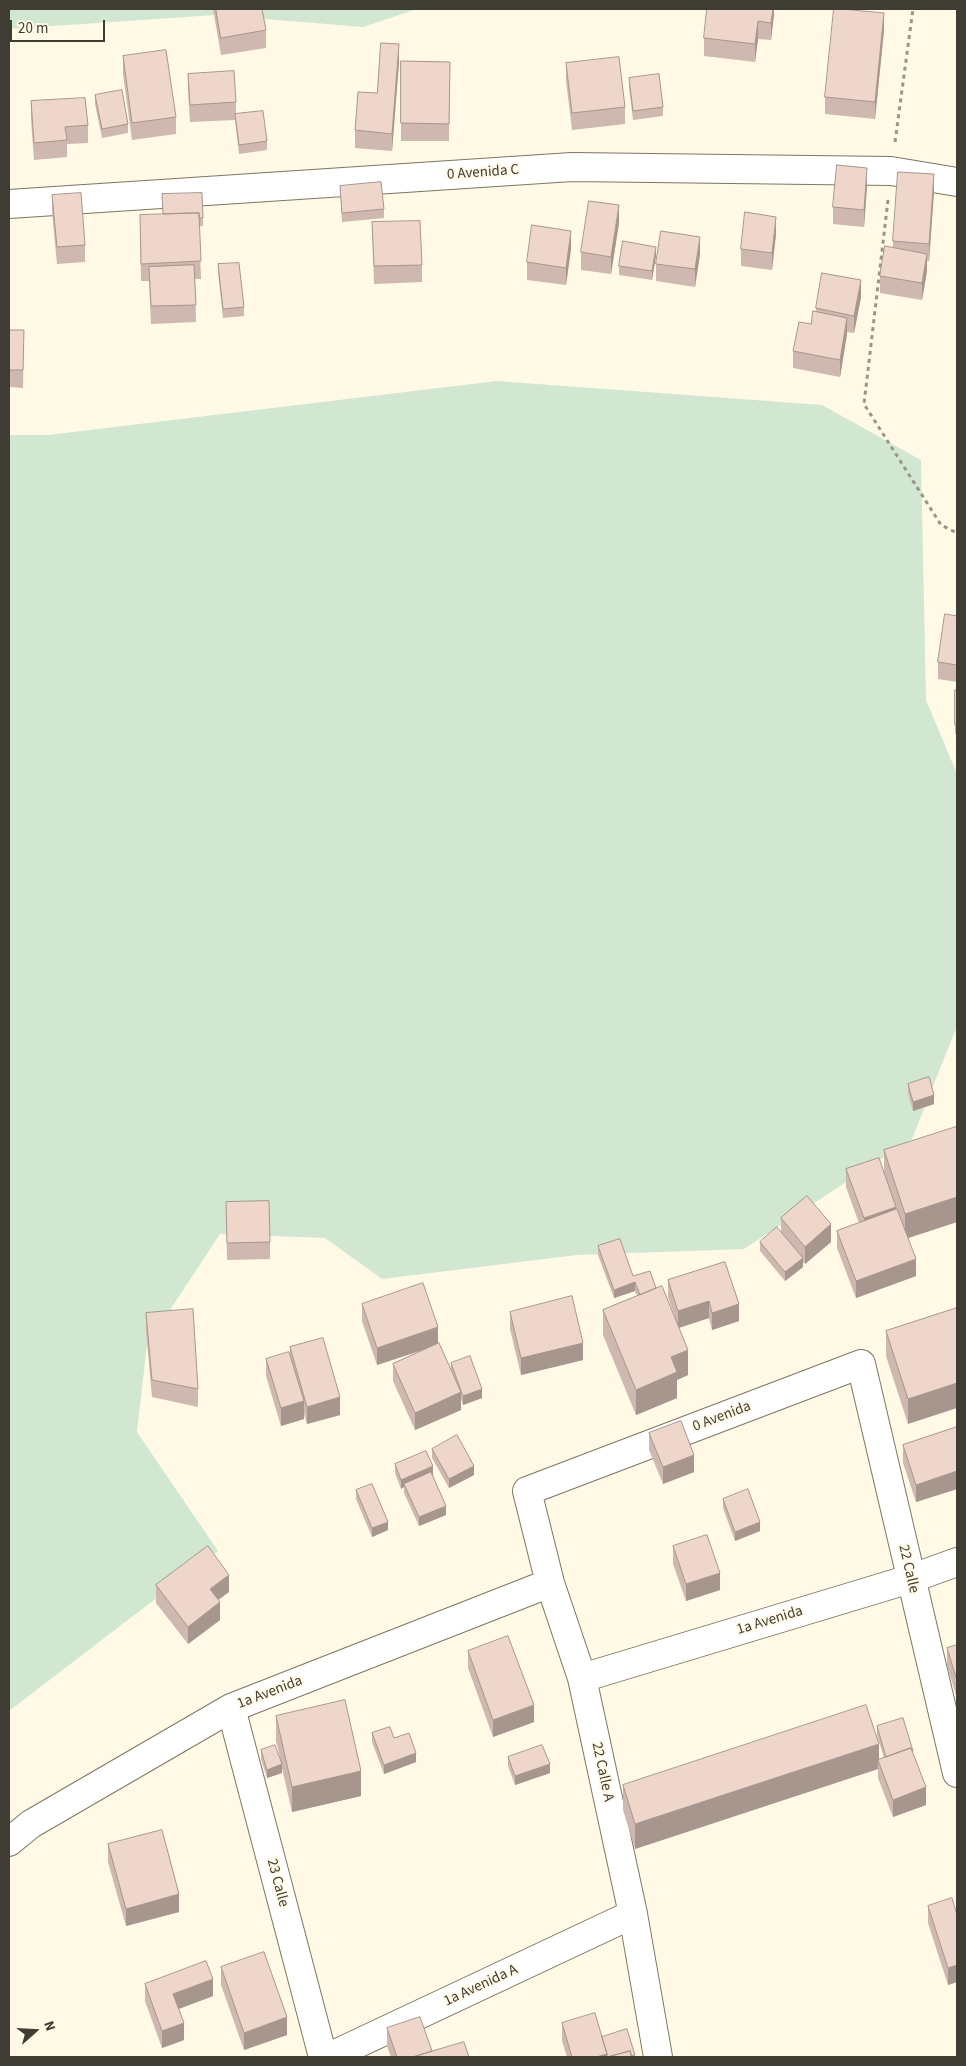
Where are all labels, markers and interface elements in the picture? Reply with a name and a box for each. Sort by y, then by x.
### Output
scale bar [12,10,108,42]
text: 20 m [18,18,48,39]
street label: 0 Avenida C [446,162,520,184]
street label: 0 Avenida [690,1398,754,1436]
street label: 22 Calle [894,1543,922,1595]
street label: 1a Avenida [735,1602,805,1640]
street label: 1a Avenida [235,1672,305,1714]
street label: 22 Calle A [587,1741,617,1803]
street label: 23 Calle [262,1857,292,1909]
street label: 1a Avenida A [441,1961,521,2011]
north arrow [10,2006,60,2056]
text: N [38,2018,60,2034]

